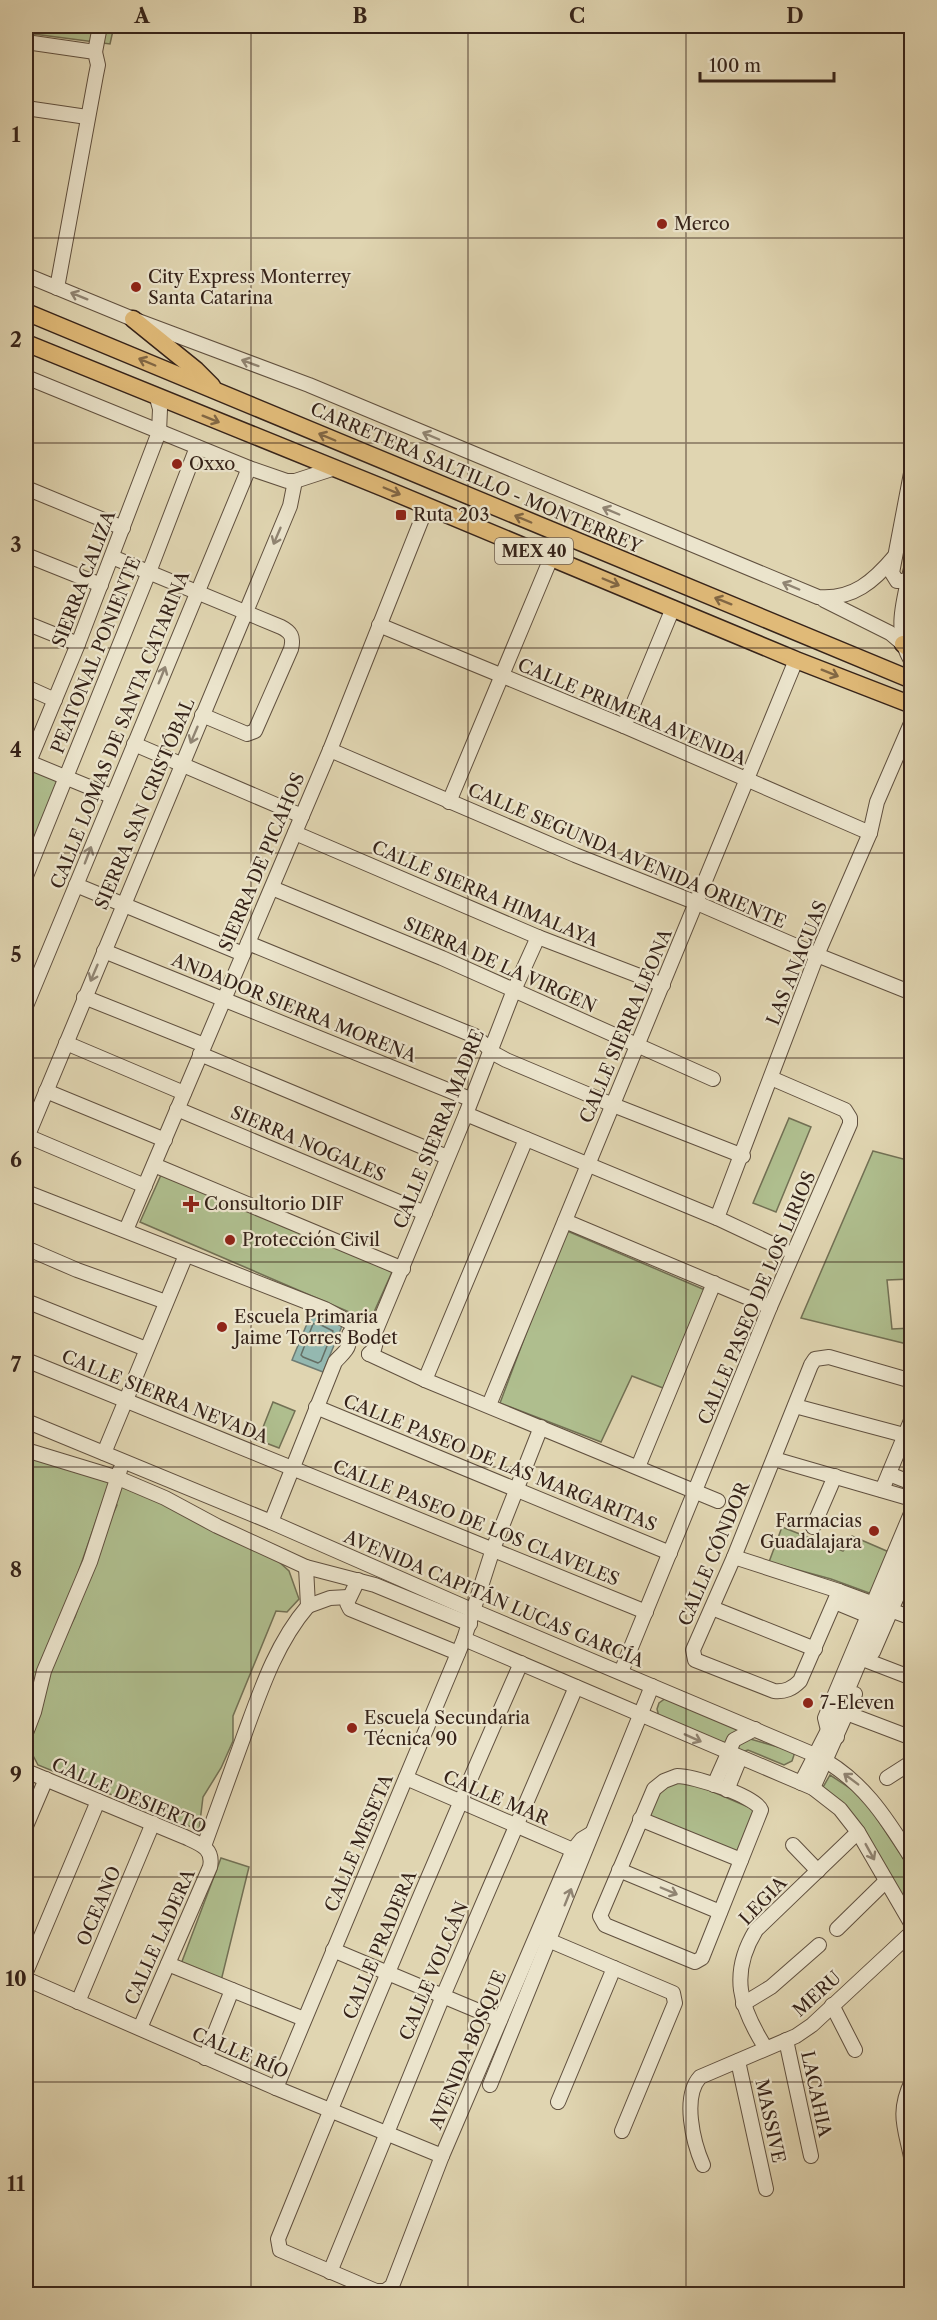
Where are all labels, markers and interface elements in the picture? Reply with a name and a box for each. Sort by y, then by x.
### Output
text: A [133,4,150,28]
text: B [353,4,368,28]
text: C [569,4,585,28]
text: D [786,4,804,28]
scale bar [700,45,834,83]
text: 100 m [709,55,761,77]
text: 1 [12,123,21,147]
place label: Merco [674,213,730,235]
marker: Merco [655,217,669,231]
place label: City Express Monterrey Santa Catarina [148,266,352,309]
marker: City Express Monterrey Santa Catarina [129,280,143,294]
one-way arrow [71,290,89,301]
text: 2 [10,328,22,352]
one-way arrow [139,356,157,367]
one-way arrow [241,357,260,368]
street label: CARRETERA SALTILLO - MONTERREY [307,398,646,559]
one-way arrow [201,414,220,425]
one-way arrow [422,430,441,441]
one-way arrow [319,431,337,442]
place label: Oxxo [189,453,235,475]
marker: Oxxo [170,457,184,471]
one-way arrow [383,486,401,497]
place label: Ruta 203 [413,504,489,526]
one-way arrow [602,505,621,516]
street label: SIERRA CALIZA [48,507,120,651]
marker: Ruta 203 [394,508,408,522]
one-way arrow [515,513,533,524]
one-way arrow [271,526,282,545]
text: 3 [10,533,22,557]
road number: MEX 40 [495,538,573,564]
street label: PEATONAL PONIENTE [46,553,146,757]
street label: CALLE LOMAS DE SANTA CATARINA [46,567,194,892]
one-way arrow [601,577,620,588]
one-way arrow [782,579,800,590]
one-way arrow [714,595,733,606]
street label: CALLE PRIMERA AVENIDA [514,654,750,771]
one-way arrow [157,666,168,685]
one-way arrow [820,668,839,679]
street label: SIERRA SAN CRISTÓBAL [90,694,200,913]
one-way arrow [187,726,198,744]
text: 4 [10,738,22,762]
street label: SIERRA DE PICAHOS [214,769,310,955]
street label: CALLE SEGUNDA AVENIDA ORIENTE [465,779,789,933]
street label: CALLE SIERRA HIMALAYA [368,836,602,952]
one-way arrow [83,846,94,865]
street label: LAS ANACUAS [762,898,832,1028]
street label: SIERRA DE LA VIRGEN [400,913,600,1017]
street label: CALLE SIERRA LEONA [575,925,677,1126]
text: 5 [10,943,22,967]
street label: ANDADOR SIERRA MORENA [167,948,420,1068]
one-way arrow [88,964,99,982]
street label: CALLE SIERRA MADRE [389,1026,489,1232]
street label: SIERRA NOGALES [227,1101,389,1187]
text: 6 [10,1148,22,1172]
street label: CALLE PASEO DE LOS LIRIOS [693,1168,821,1428]
place label: Consultorio DIF [204,1193,344,1215]
marker: Consultorio DIF [182,1195,200,1213]
place label: Protección Civil [242,1229,380,1251]
marker: Protección Civil [223,1233,237,1247]
place label: Escuela Primaria Jaime Torres Bodet [231,1306,398,1349]
marker: Escuela Primaria Jaime Torres Bodet [215,1320,229,1334]
street label: CALLE SIERRA NEVADA [58,1345,272,1449]
text: 7 [11,1353,22,1377]
street label: CALLE PASEO DE LAS MARGARITAS [340,1390,660,1536]
street label: CALLE PASEO DE LOS CLAVELES [330,1455,622,1591]
street label: CALLE CÓNDOR [673,1478,755,1629]
place label: Farmacias Guadalajara [760,1510,863,1553]
street label: AVENIDA CAPITÁN LUCAS GARCÍA [340,1524,648,1673]
marker: Farmacias Guadalajara [867,1524,881,1538]
text: 8 [10,1558,22,1582]
place label: 7-Eleven [820,1692,895,1714]
marker: 7-Eleven [801,1696,815,1710]
place label: Escuela Secundaria Técnica 90 [364,1707,530,1750]
marker: Escuela Secundaria Técnica 90 [345,1721,359,1735]
one-way arrow [684,1733,702,1745]
street label: CALLE DESIERTO [48,1753,210,1839]
text: 9 [10,1763,22,1787]
street label: CALLE MAR [440,1766,553,1830]
street label: CALLE MESETA [320,1770,398,1915]
one-way arrow [844,1773,860,1785]
one-way arrow [864,1843,876,1860]
street label: OCEANO [72,1863,126,1949]
street label: CALLE LADERA [120,1865,200,2008]
street label: CALLE PRADERA [339,1867,422,2023]
street label: LEGIA [735,1872,792,1930]
one-way arrow [660,1886,678,1897]
one-way arrow [563,1888,574,1906]
street label: CALLE VOLCÁN [394,1898,473,2044]
text: 10 [5,1967,27,1991]
street label: MERU [788,1967,846,2021]
street label: AVENIDA BOSQUE [424,1968,511,2133]
street label: CALLE RÍO [188,2022,292,2083]
street label: LACAHIA [796,2049,836,2140]
street label: MASSIVE [750,2077,790,2165]
text: 11 [7,2172,25,2196]

